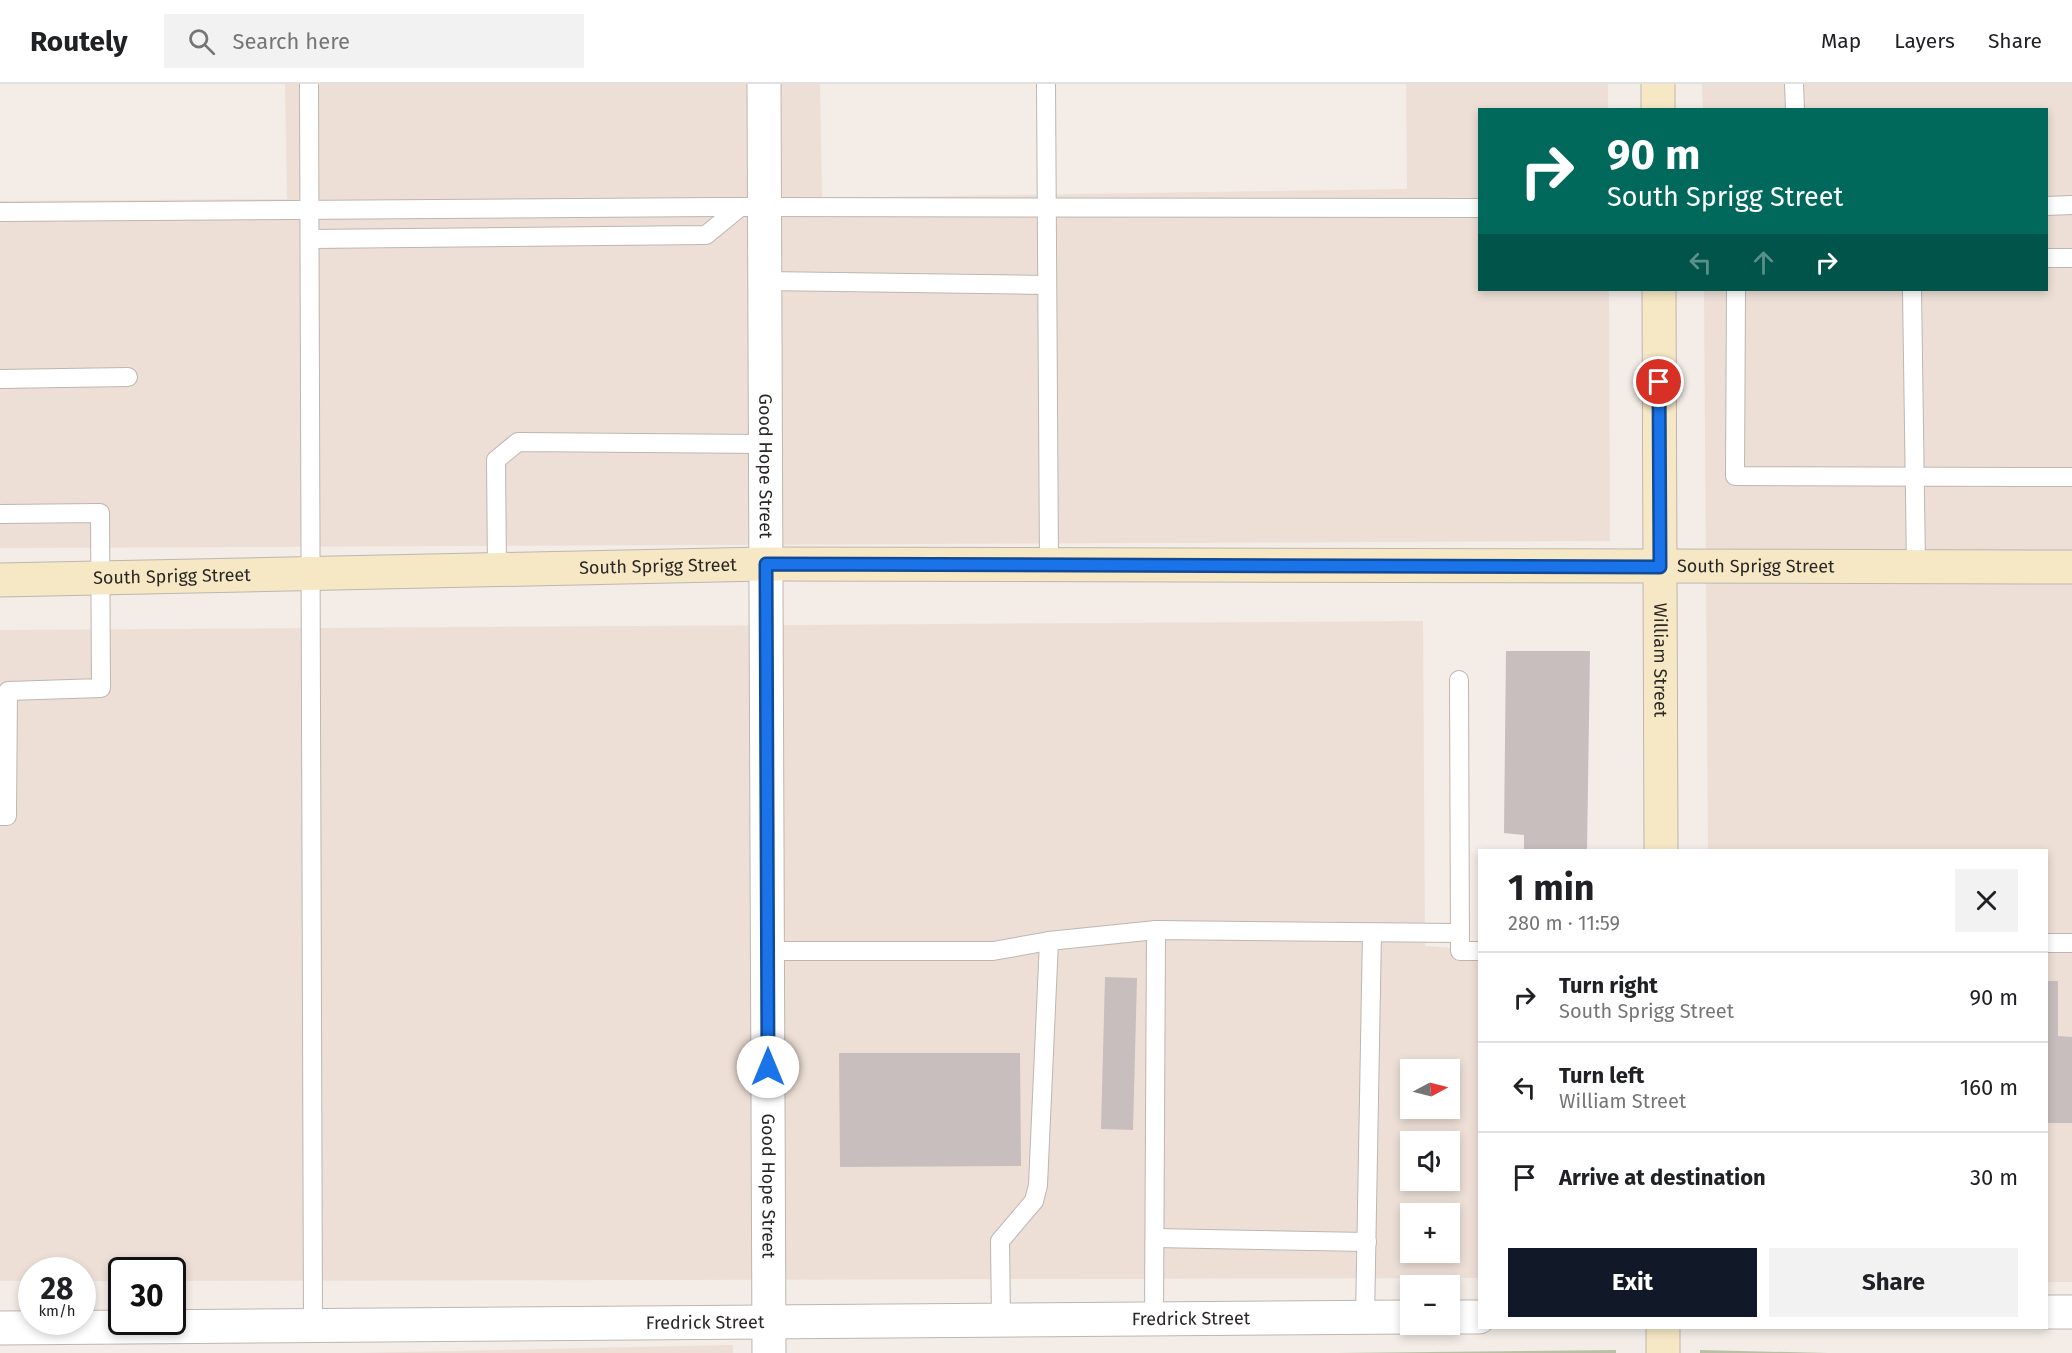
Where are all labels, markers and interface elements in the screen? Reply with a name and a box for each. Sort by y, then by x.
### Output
search box [164,14,584,68]
text: Routely [30,25,128,58]
icon: search [185,25,218,58]
text: Search here [233,28,350,55]
text: Map [1821,28,1861,54]
text: Layers [1894,28,1955,54]
text: Share [1988,28,2042,54]
text: 90 m [1607,130,1701,180]
icon: right [1508,132,1586,210]
text: South Sprigg Street [1607,181,1843,213]
icon: left [1684,246,1717,279]
icon: ahead [1747,246,1780,279]
icon: right [1810,246,1843,279]
pin [1633,356,1684,407]
icon: arrive [1642,365,1675,398]
street label: Good Hope Street [754,394,777,539]
street label: South Sprigg Street [579,554,737,579]
street label: South Sprigg Street [1677,555,1835,577]
street label: South Sprigg Street [93,564,251,589]
street label: William Street [1649,603,1672,718]
text: 1 min [1508,866,1595,910]
button: close [1955,869,2018,932]
text: 280 m · 11:59 [1508,911,1620,935]
text: Turn right [1559,972,1658,999]
icon: right [1508,981,1541,1014]
text: 90 m [1969,984,2018,1011]
text: South Sprigg Street [1559,999,1734,1023]
position arrow [736,1035,800,1099]
north arrow [1400,1059,1460,1119]
map controls [1400,1059,1460,1335]
text: Turn left [1559,1062,1644,1089]
icon: left [1508,1071,1541,1104]
text: 160 m [1960,1074,2018,1101]
text: William Street [1559,1089,1686,1113]
street label: Good Hope Street [757,1114,780,1259]
button: sound [1400,1131,1460,1191]
icon: arrive [1508,1161,1541,1194]
text: Arrive at destination [1559,1164,1766,1191]
text: 30 m [1970,1164,2018,1191]
button: + [1400,1203,1460,1263]
button: Exit [1508,1248,1757,1317]
button: Share [1769,1248,2018,1317]
speed limit sign: 30 [108,1257,186,1335]
text: 28 [41,1271,73,1307]
button: − [1400,1275,1460,1335]
text: km/h [38,1302,76,1320]
street label: Fredrick Street [1132,1307,1251,1330]
street label: Fredrick Street [646,1311,765,1334]

